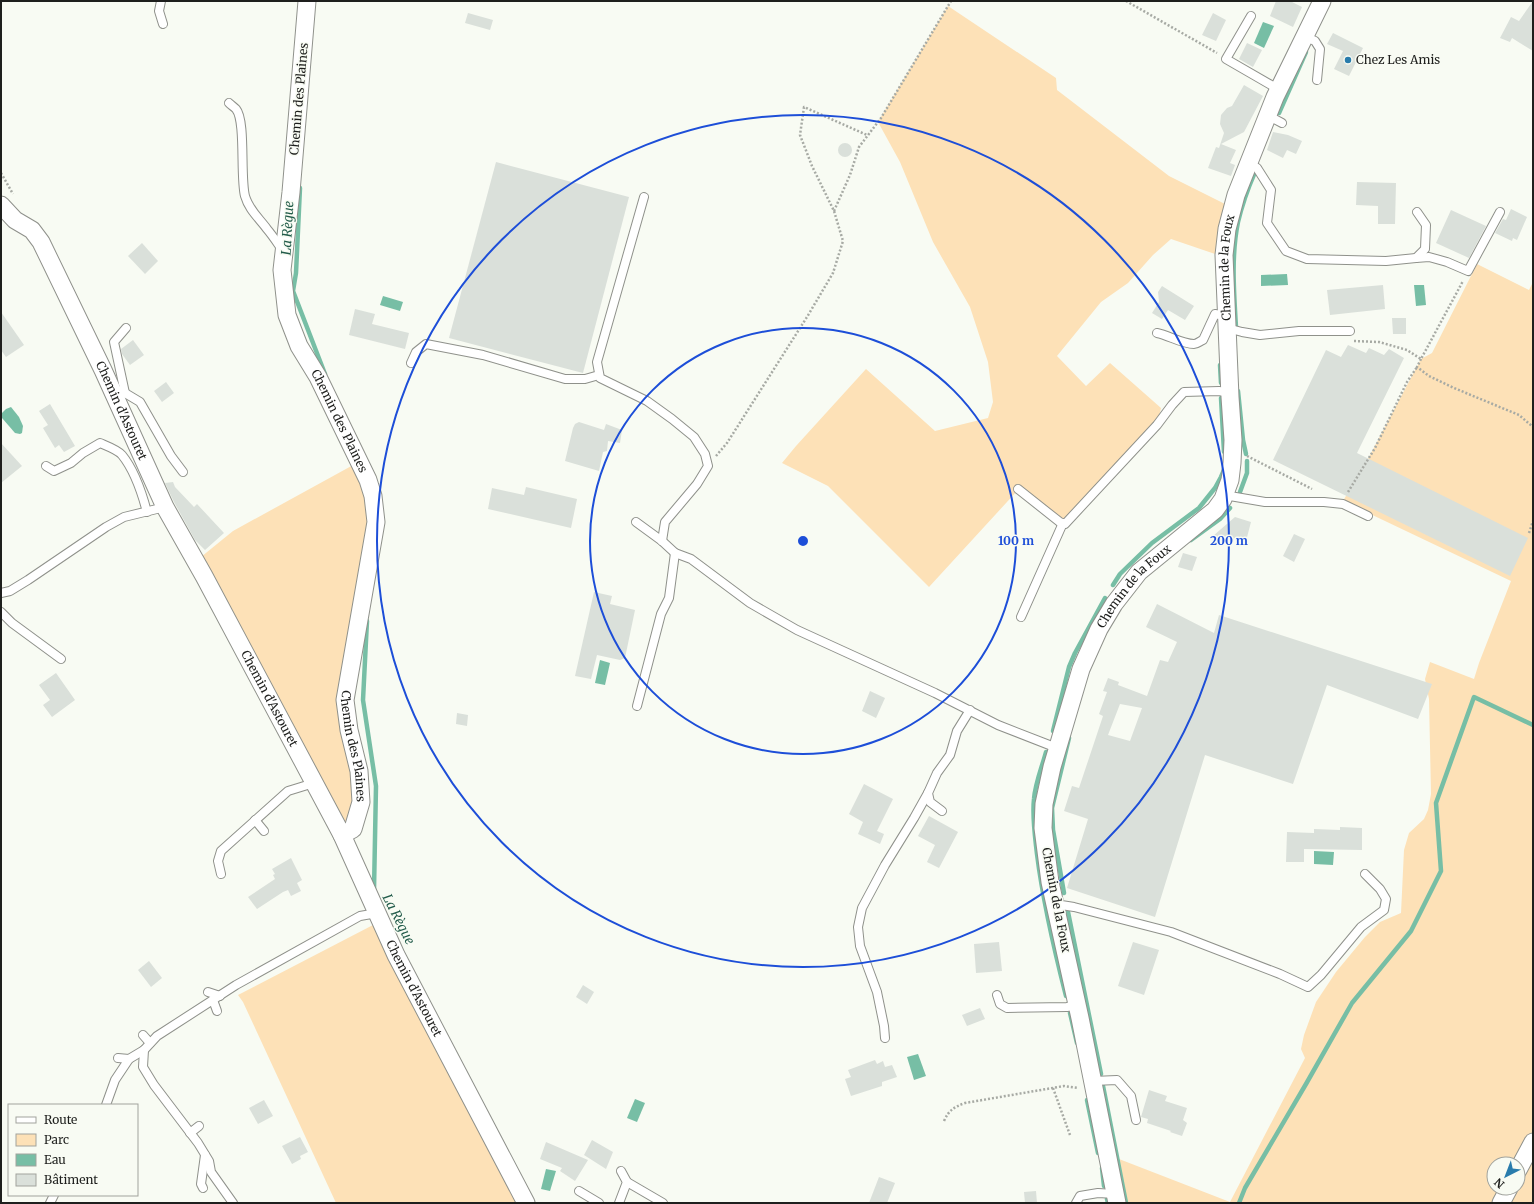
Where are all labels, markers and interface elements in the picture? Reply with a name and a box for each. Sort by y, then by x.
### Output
street label: Chemin des Plaines [286,42,311,156]
place label: Chez Les Amis [1356,52,1440,67]
marker: Chez Les Amis [1343,55,1353,65]
water label: La Règue [278,200,297,256]
street label: Chemin de la Foux [1216,212,1238,321]
street label: Chemin d'Astouret [93,358,151,462]
street label: Chemin des Plaines [308,366,371,475]
text: 100 m [998,533,1034,548]
text: 200 m [1210,533,1248,548]
centre of rings [796,534,810,548]
street label: Chemin de la Foux [1093,540,1175,631]
street label: Chemin d'Astouret [238,648,302,749]
street label: Chemin des Plaines [338,689,369,802]
street label: Chemin de la Foux [1039,846,1074,954]
water label: La Règue [379,891,419,948]
street label: Chemin d'Astouret [383,937,446,1039]
legend [8,1104,138,1196]
text: Route [44,1112,77,1127]
text: Parc [44,1132,69,1147]
text: Eau [44,1152,66,1167]
north arrow [1486,1156,1526,1196]
text: Bâtiment [44,1172,98,1187]
text: N [1491,1175,1507,1192]

